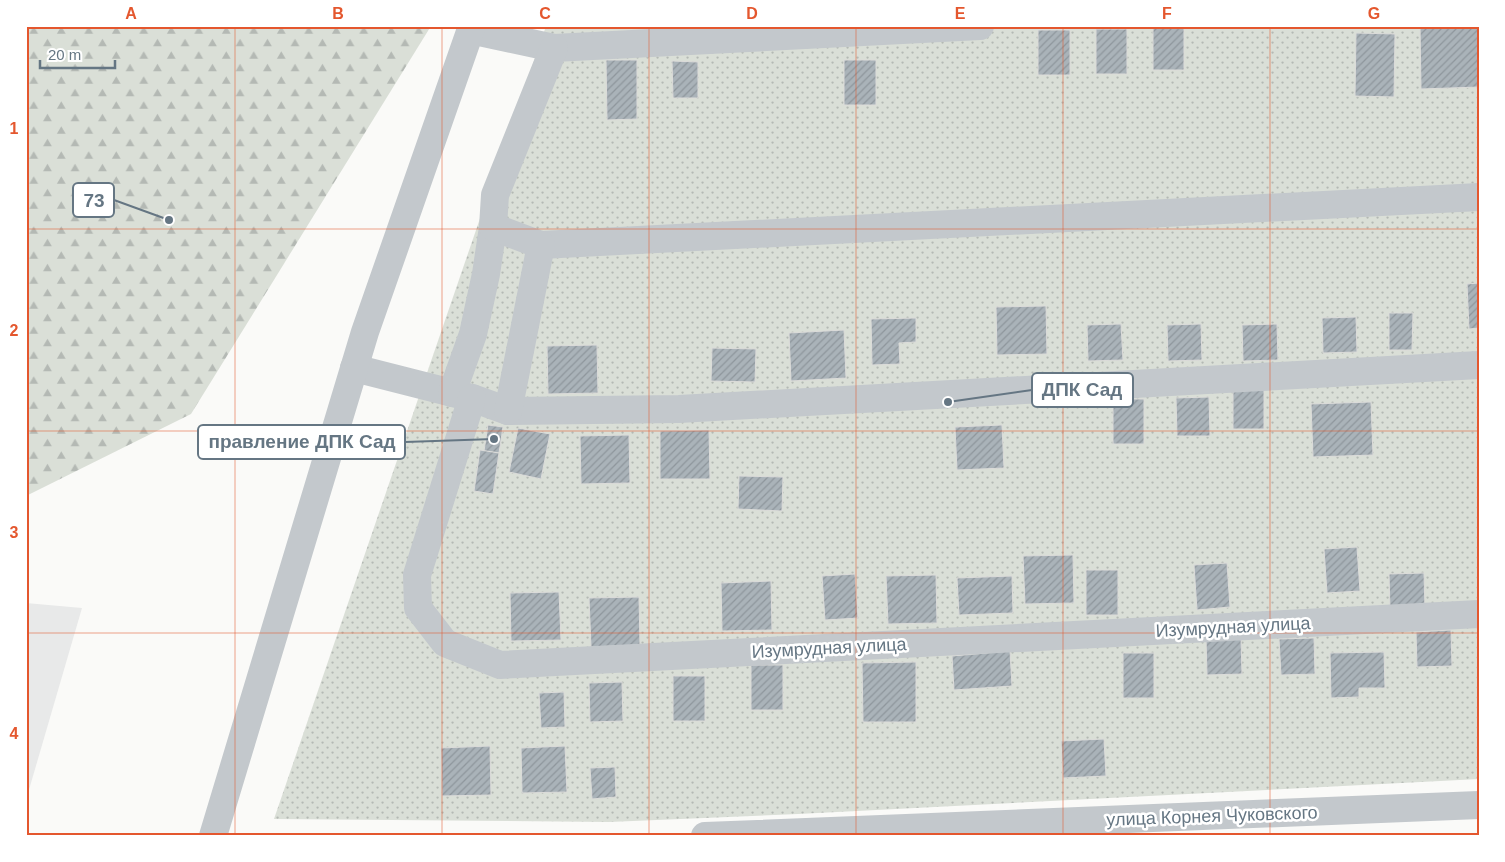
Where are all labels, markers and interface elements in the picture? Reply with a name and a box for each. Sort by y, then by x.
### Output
text: A [125,5,137,22]
text: B [332,5,344,22]
text: C [539,5,551,22]
text: D [746,5,758,22]
text: E [955,5,966,22]
text: F [1162,5,1172,22]
text: G [1368,5,1380,22]
scale bar [40,38,115,70]
text: 20 m [48,46,81,63]
text: 1 [10,120,19,137]
callout: 73 [73,183,114,217]
text: 73 [83,190,105,211]
text: 2 [10,322,19,339]
callout: ДПК Сад [1032,373,1133,407]
text: ДПК Сад [1042,379,1122,400]
callout: правление ДПК Сад [198,425,405,459]
text: правление ДПК Сад [208,431,396,452]
text: 3 [10,524,19,541]
street label: Изумрудная улица [1155,613,1312,641]
street label: Изумрудная улица [751,634,908,662]
text: 4 [10,725,19,742]
street label: улица Корнея Чуковского [1106,802,1318,830]

